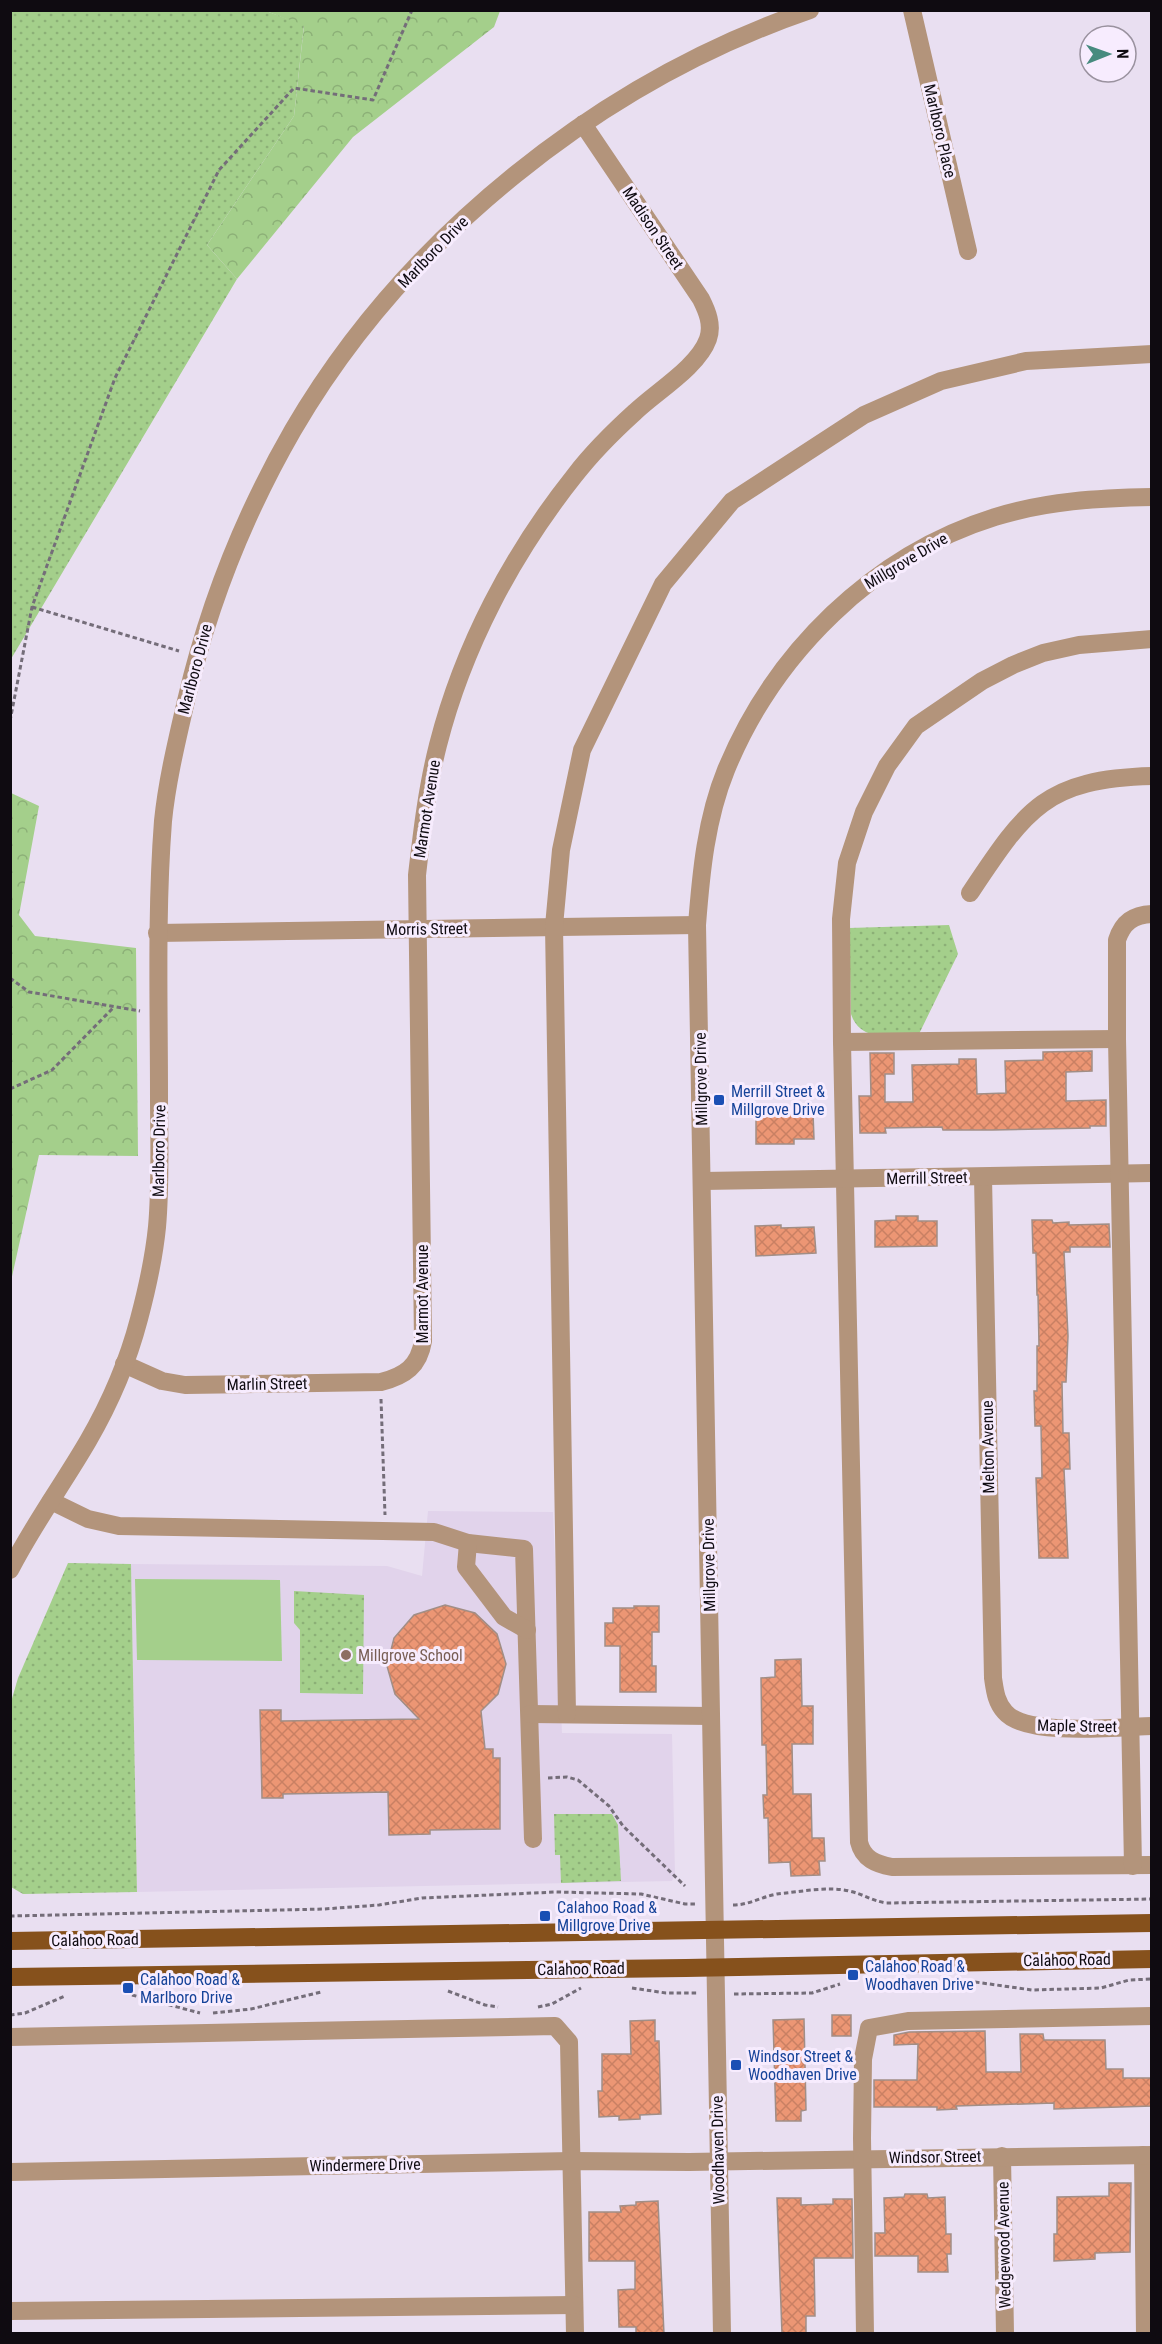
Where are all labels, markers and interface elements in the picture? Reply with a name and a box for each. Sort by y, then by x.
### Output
north arrow [1078,24,1138,84]
text: N [1113,49,1132,59]
street label: Marlboro Place [920,82,960,180]
street label: Madison Street [618,183,688,273]
street label: Marlboro Drive [394,212,472,292]
street label: Millgrove Drive [861,529,951,593]
street label: Marlboro Drive [174,622,216,716]
street label: Marmot Avenue [410,759,444,859]
street label: Morris Street [386,919,468,939]
street label: Millgrove Drive [691,1032,711,1126]
place label: Merrill Street & Millgrove Drive [731,1082,825,1119]
marker: Merrill Street & Millgrove Drive [712,1093,726,1107]
street label: Marlboro Drive [149,1105,169,1197]
street label: Merrill Street [886,1168,968,1188]
street label: Marmot Avenue [413,1244,432,1344]
street label: Marlin Street [226,1374,308,1394]
street label: Melton Avenue [978,1400,998,1494]
street label: Millgrove Drive [699,1518,719,1612]
place label: Millgrove School [358,1646,463,1665]
marker: Millgrove School [339,1648,353,1662]
street label: Maple Street [1037,1716,1117,1736]
place label: Calahoo Road & Millgrove Drive [557,1898,657,1935]
marker: Calahoo Road & Millgrove Drive [538,1909,552,1923]
street label: Calahoo Road [51,1930,139,1950]
street label: Calahoo Road [1023,1950,1111,1970]
place label: Calahoo Road & Woodhaven Drive [865,1957,974,1994]
street label: Calahoo Road [537,1959,625,1979]
marker: Calahoo Road & Woodhaven Drive [846,1968,860,1982]
place label: Calahoo Road & Marlboro Drive [140,1970,240,2007]
marker: Calahoo Road & Marlboro Drive [121,1981,135,1995]
place label: Windsor Street & Woodhaven Drive [748,2047,857,2084]
marker: Windsor Street & Woodhaven Drive [729,2058,743,2072]
street label: Woodhaven Drive [708,2095,728,2205]
street label: Windsor Street [888,2147,982,2167]
street label: Windermere Drive [309,2155,421,2175]
street label: Wedgewood Avenue [993,2181,1015,2309]

